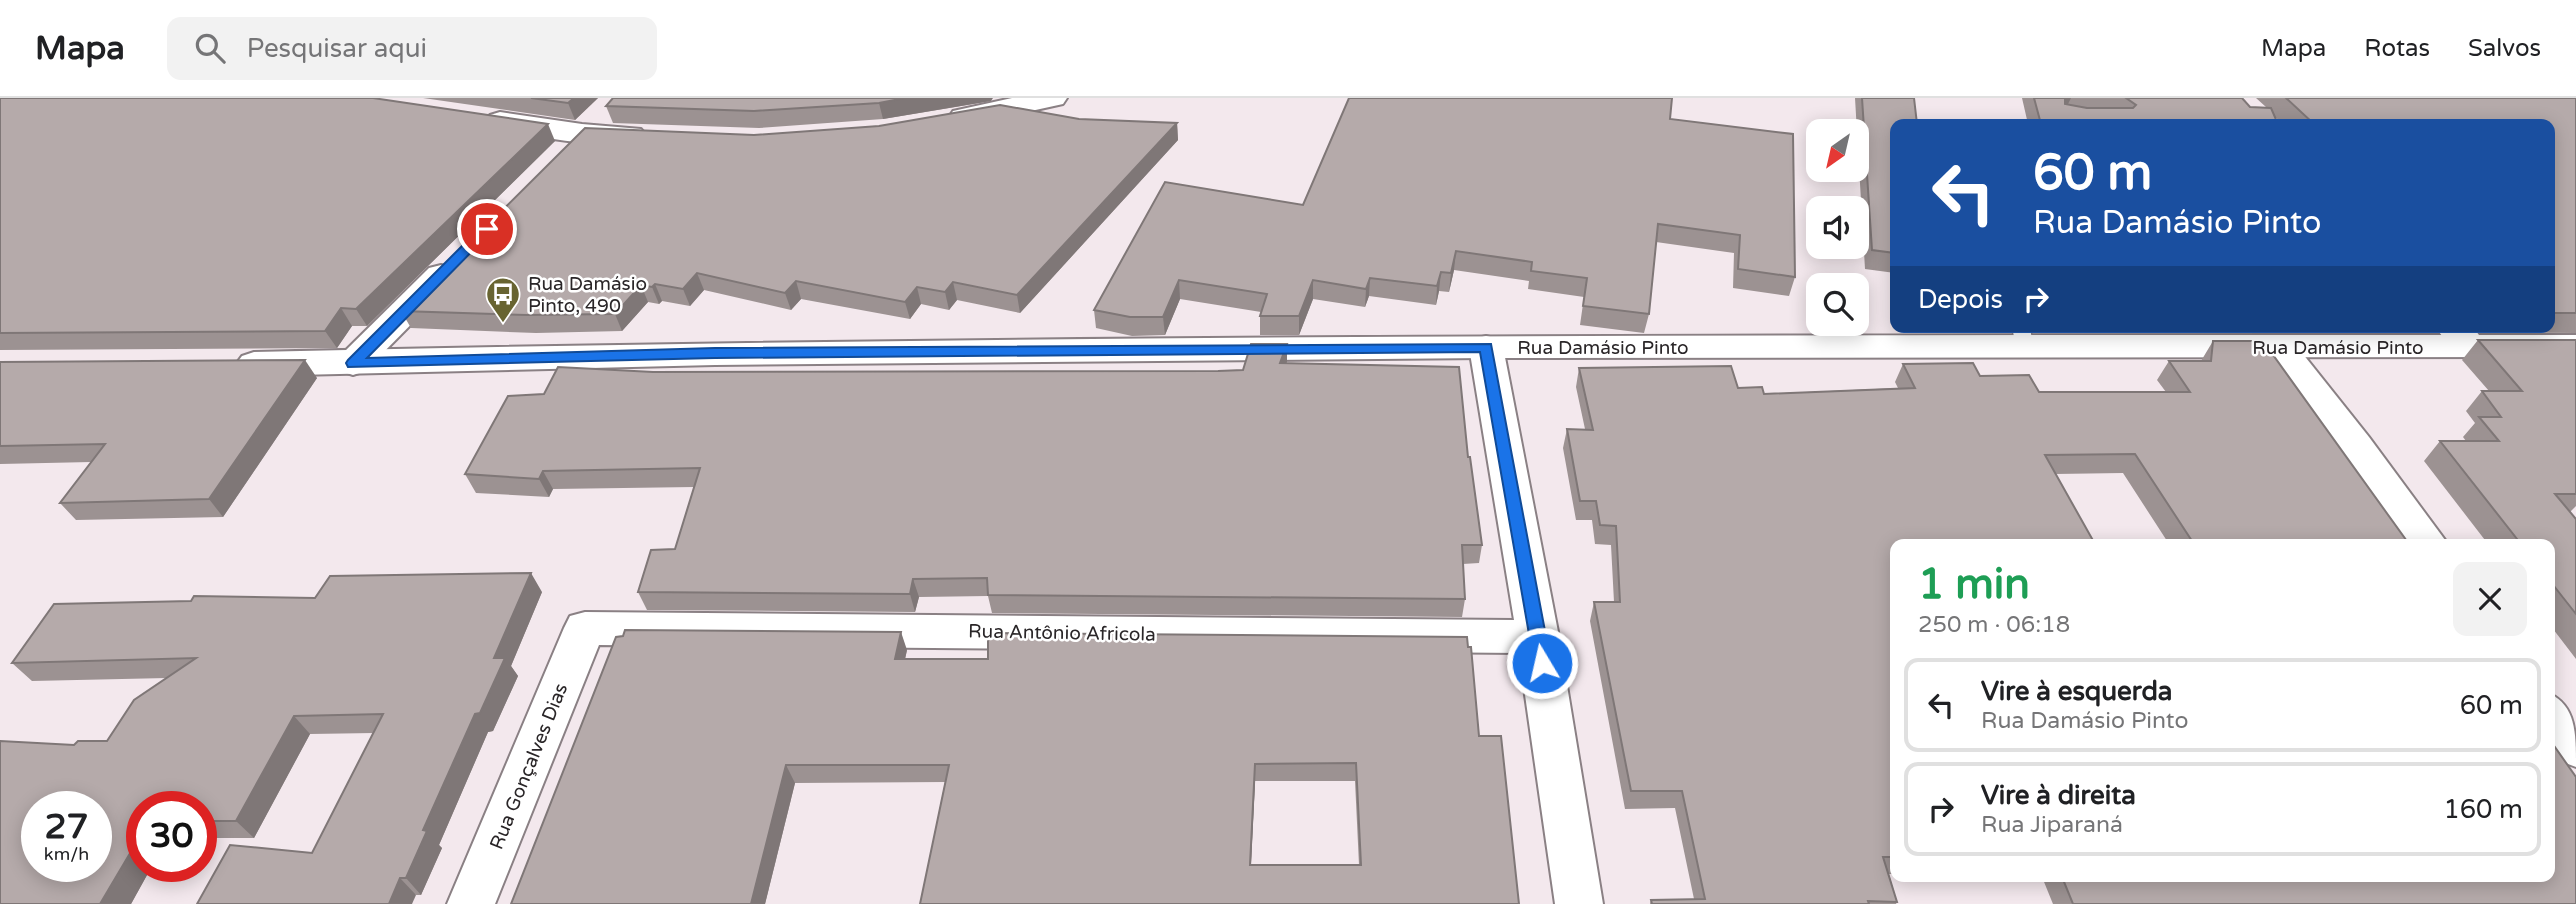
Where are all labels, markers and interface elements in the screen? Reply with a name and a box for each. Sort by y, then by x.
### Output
search box [167,17,657,80]
text: Mapa [35,29,125,68]
icon: search [191,29,229,67]
text: Pesquisar aqui [247,33,427,64]
text: Mapa [2261,34,2326,63]
text: Rotas [2364,34,2430,63]
text: Salvos [2468,34,2541,63]
north arrow [1806,119,1869,182]
map controls [1806,119,1869,336]
text: 60 m [2033,144,2152,203]
icon: left [1918,147,2009,238]
button: sound [1806,196,1869,259]
pin [457,199,517,259]
text: Rua Damásio Pinto [2033,204,2322,242]
icon: arrive [468,210,506,248]
place label: Rua Damásio Pinto, 490 [528,273,647,317]
button: search [1806,273,1869,336]
bus stop icon: Rua Damásio Pinto, 490 [484,275,522,324]
icon: right [2017,280,2055,318]
text: Depois [1918,284,2003,315]
street label: Rua Damásio Pinto [1517,337,1689,359]
street label: Rua Damásio Pinto [2252,337,2424,359]
text: 1 min [1918,559,2030,610]
button: close [2453,562,2527,636]
text: 250 m · 06:18 [1918,611,2070,639]
street label: Rua Antônio Africola [968,620,1156,646]
position arrow [1505,626,1579,700]
text: Vire à esquerda [1981,676,2172,707]
street label: Rua Gonçalves Dias [486,680,572,853]
icon: left [1922,686,1960,724]
text: 60 m [2460,690,2523,721]
text: Rua Damásio Pinto [1981,707,2188,735]
text: Vire à direita [1981,780,2136,811]
icon: right [1922,790,1960,828]
speed limit sign: 30 [126,791,217,882]
text: 160 m [2443,794,2523,825]
text: 27 [45,806,88,848]
text: Rua Jiparaná [1981,811,2123,839]
text: km/h [44,843,89,865]

